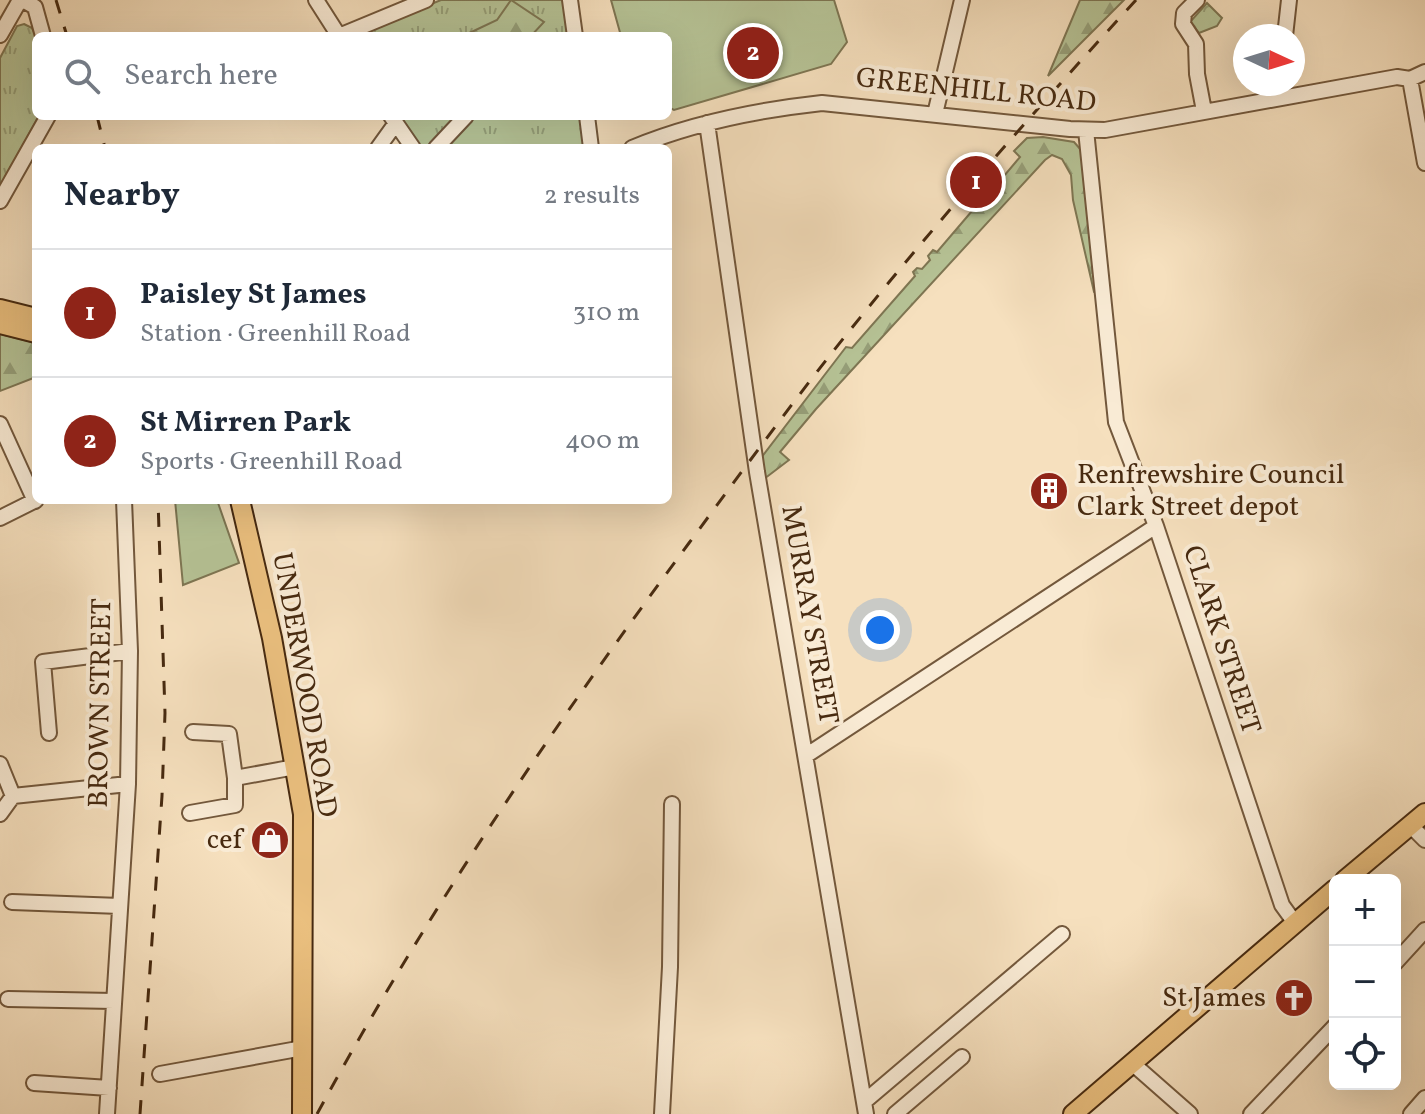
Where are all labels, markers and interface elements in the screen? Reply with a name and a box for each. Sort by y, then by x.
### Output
pin: 2 [727,23,779,83]
north arrow [1233,24,1305,96]
search box [32,32,672,120]
icon: search [60,54,104,98]
text: Search here [124,55,278,97]
street label: GREENHILL ROAD [854,59,1098,123]
pin: 1 [950,152,1002,212]
text: Nearby [64,173,180,220]
text: 2 results [544,178,640,214]
text: Paisley St James [140,274,367,316]
text: 1 [85,295,95,331]
text: 310 m [573,295,640,331]
text: Station · Greenhill Road [140,316,411,352]
text: St Mirren Park [140,402,351,444]
text: 2 [83,423,97,459]
text: 400 m [565,423,640,459]
text: Sports · Greenhill Road [140,444,403,480]
place label: Renfrewshire Council Clark Street depot [1077,456,1344,527]
building icon: Renfrewshire Council Clark Street depot [1028,470,1070,512]
street label: MURRAY STREET [771,502,847,728]
street label: CLARK STREET [1172,541,1270,739]
street label: UNDERWOOD ROAD [262,550,346,820]
street label: BROWN STREET [80,598,122,808]
your location [860,610,900,650]
shop icon: cef [249,819,291,861]
place label: cef [207,821,244,860]
map controls [1329,874,1401,1090]
button: + [1329,874,1401,946]
button: − [1329,946,1401,1018]
church icon: St James [1273,977,1315,1019]
place label: St James [1162,979,1266,1018]
button: locate [1329,1018,1401,1090]

